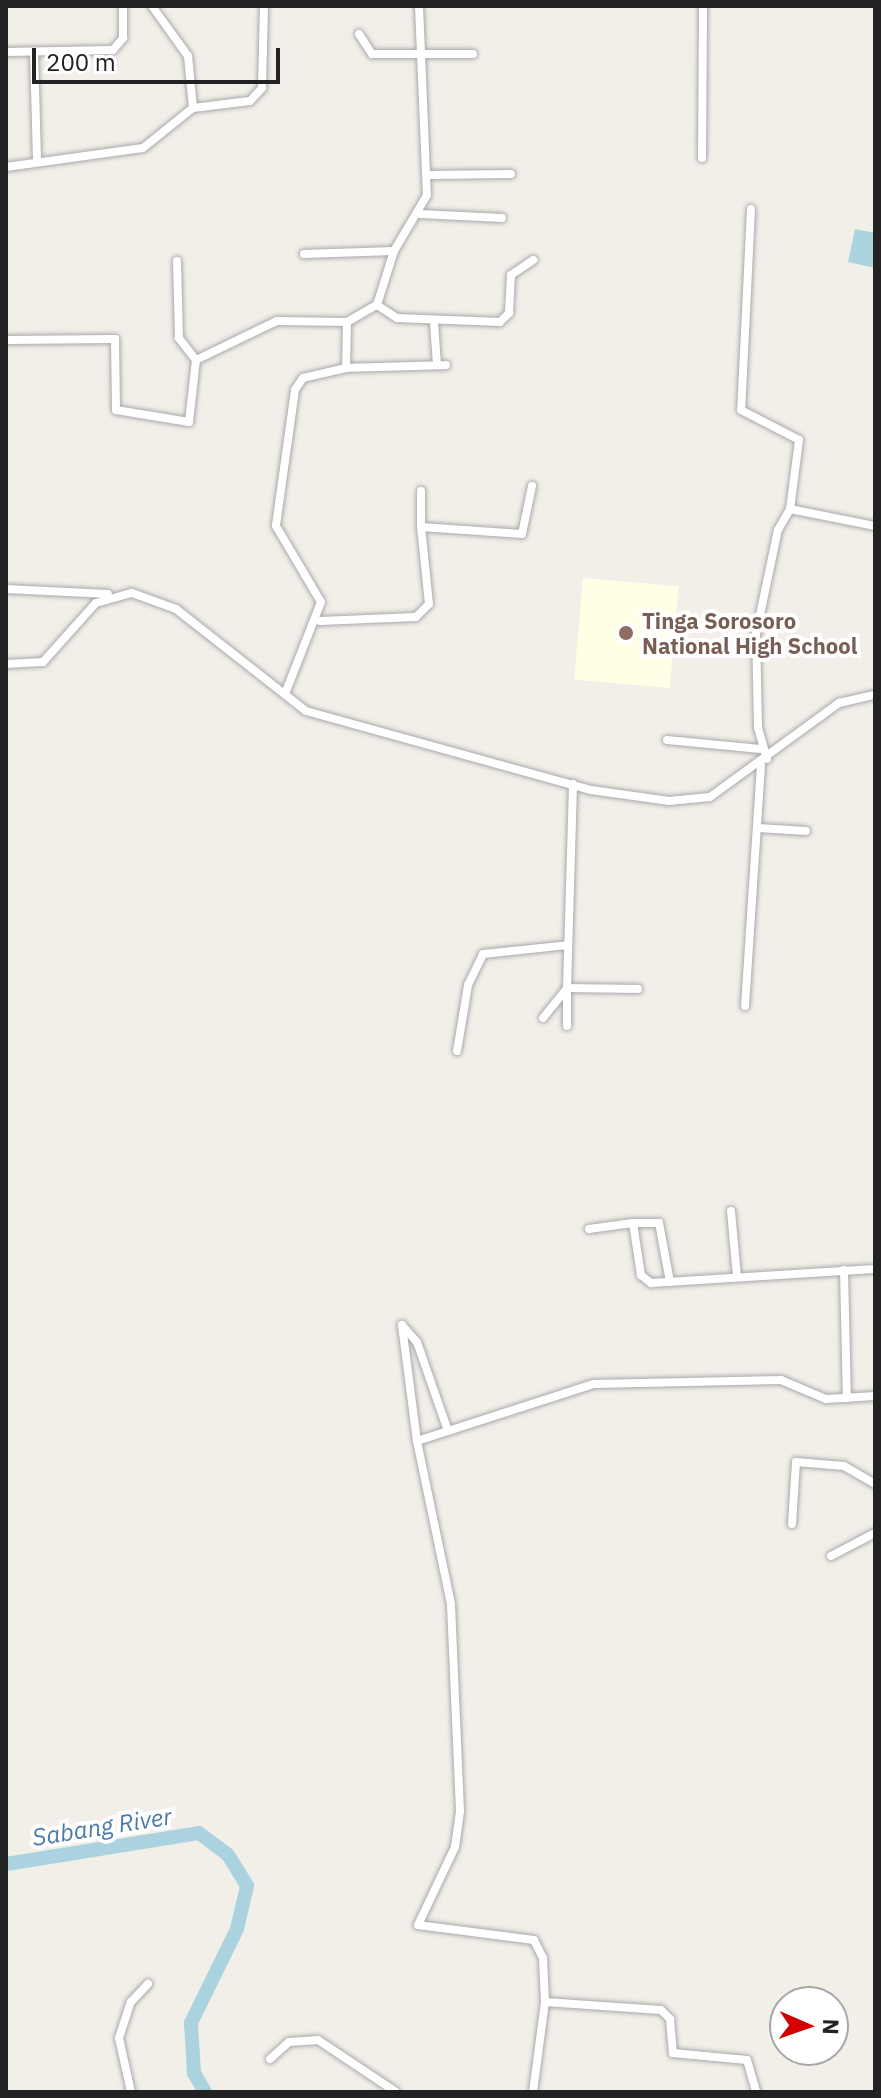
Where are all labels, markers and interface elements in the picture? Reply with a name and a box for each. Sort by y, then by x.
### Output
scale bar [36,32,284,82]
text: 200 m [46,46,116,78]
place label: Tinga Sorosoro National High School [642,607,857,658]
marker: Tinga Sorosoro National High School [617,624,635,642]
water label: Sabang River [30,1802,174,1852]
north arrow [769,1986,849,2066]
text: N [817,2018,846,2035]

